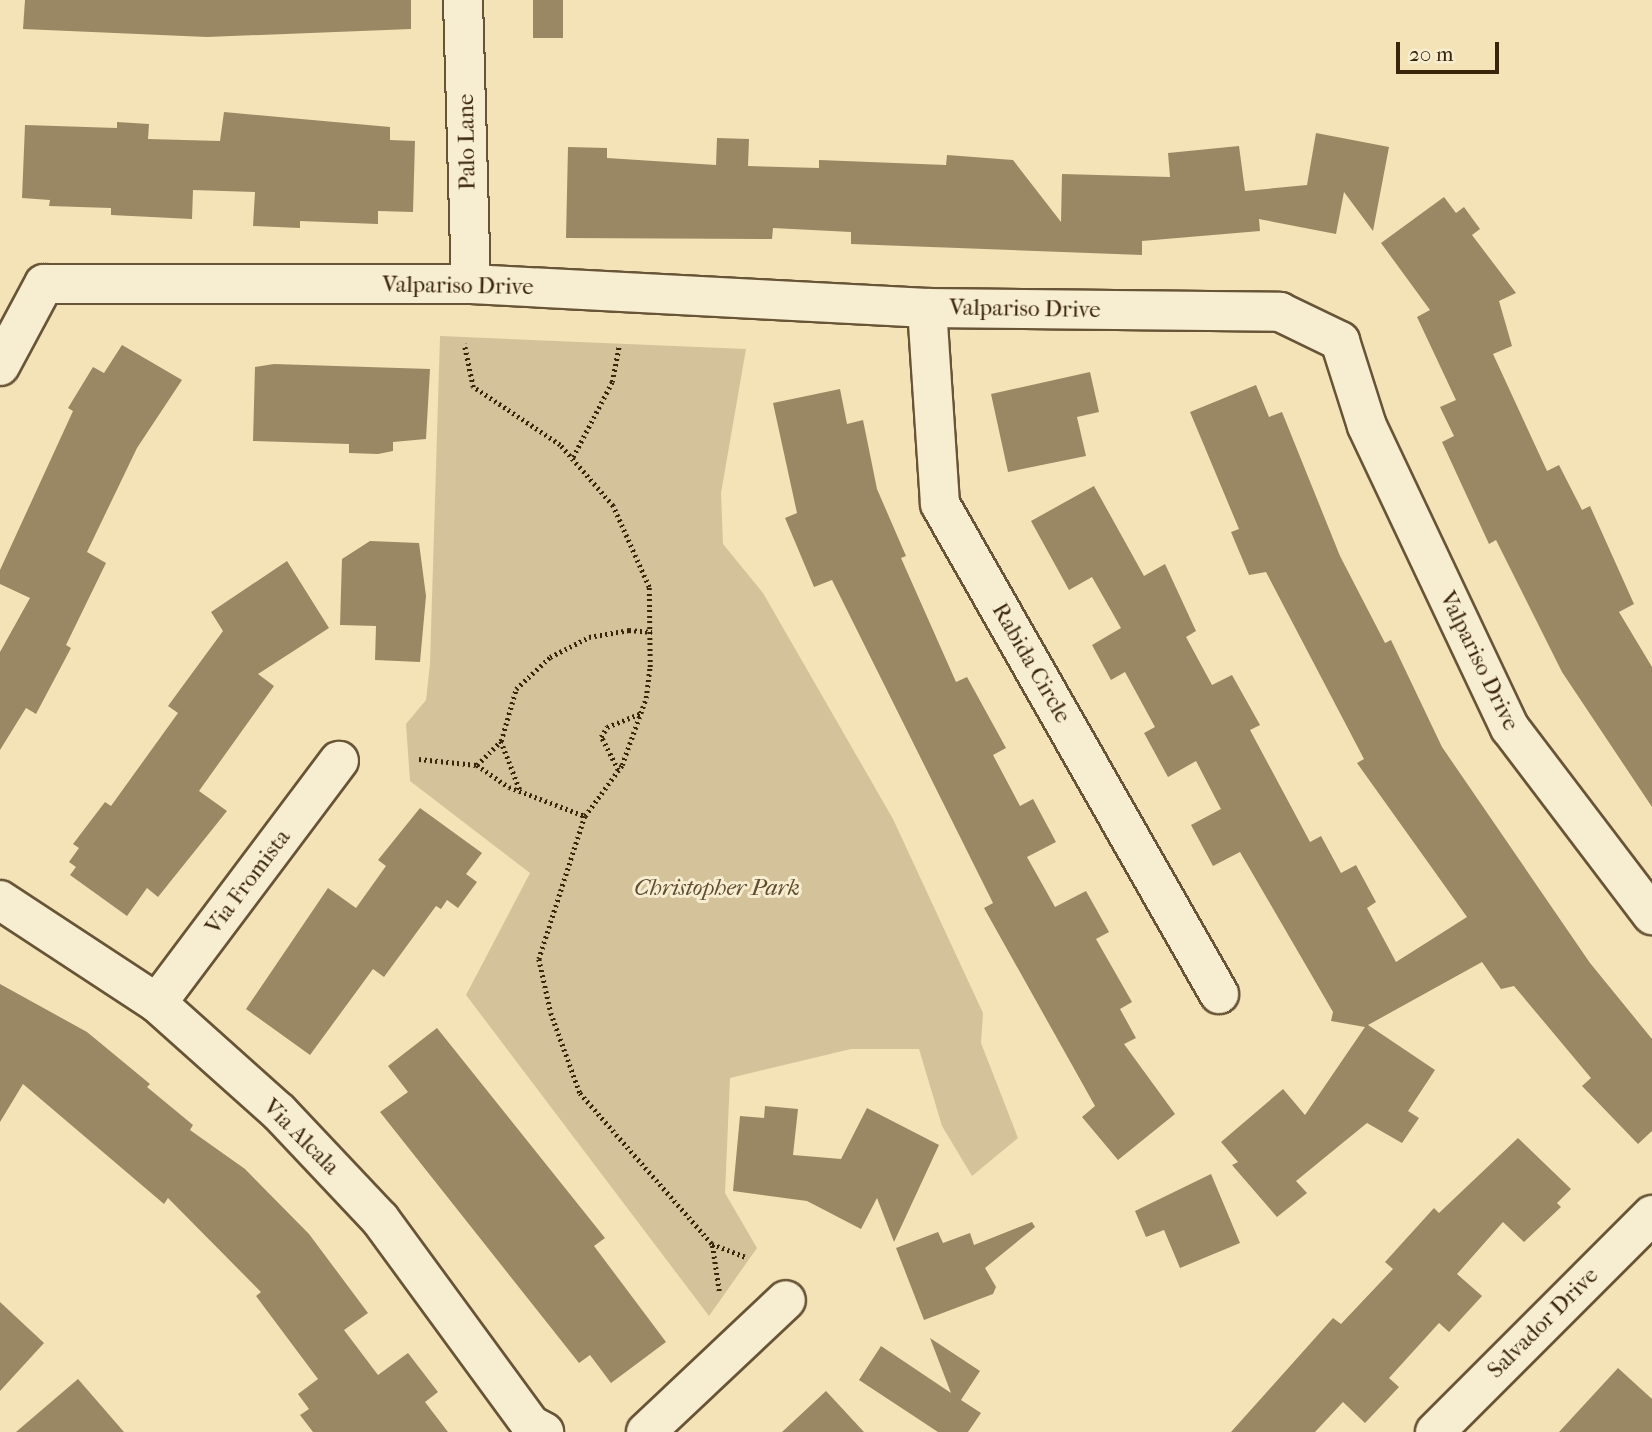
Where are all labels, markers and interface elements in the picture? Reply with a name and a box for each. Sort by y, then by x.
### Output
scale bar [1400,28,1503,72]
text: 20 m [1409,42,1453,66]
street label: Palo Lane [452,94,482,190]
street label: Valpariso Drive [382,271,534,301]
street label: Valpariso Drive [949,294,1101,324]
street label: Valpariso Drive [1433,587,1525,735]
street label: Rabida Circle [986,598,1076,728]
street label: Via Fromista [200,824,296,940]
park label: Christopher Park [634,874,800,902]
street label: Via Alcala [257,1093,345,1181]
street label: Salvador Drive [1482,1262,1604,1384]

